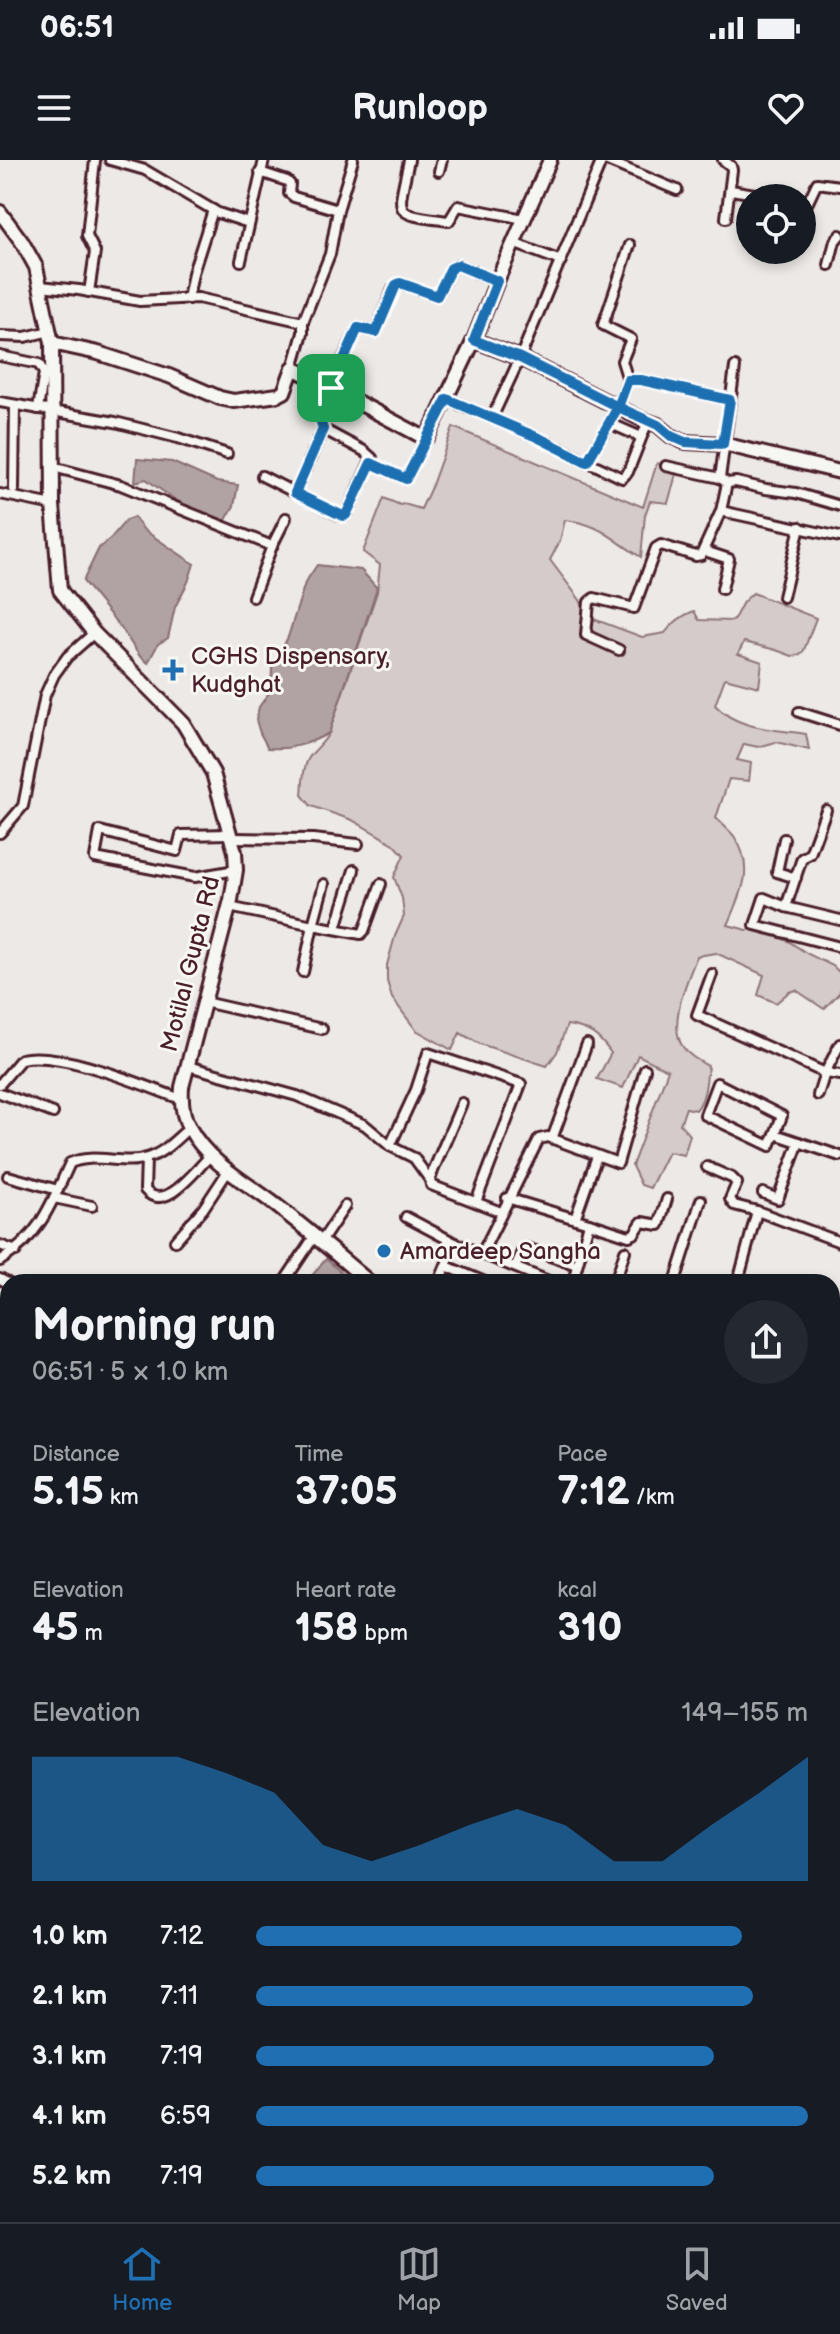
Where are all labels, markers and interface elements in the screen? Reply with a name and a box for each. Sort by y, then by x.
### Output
text: 06:51 [40,10,114,46]
icon: menu [32,86,76,130]
icon: heart [764,86,808,130]
text: Runloop [352,87,488,130]
map controls [736,184,816,264]
button: locate [736,184,816,264]
pin [297,354,365,422]
icon: arrive [309,366,353,410]
place label: CGHS Dispensary, Kudghat [191,642,390,699]
marker: CGHS Dispensary, Kudghat [162,659,184,681]
street label: Motilal Gupta Rd [155,873,226,1055]
place label: Amardeep Sangha [400,1237,601,1266]
marker: Amardeep Sangha [375,1242,393,1260]
text: Morning run [32,1300,276,1353]
button: share [724,1300,808,1384]
text: 06:51 · 5 × 1.0 km [32,1357,228,1388]
text: Distance [32,1441,120,1468]
text: Time [295,1441,343,1468]
text: Pace [557,1441,608,1468]
text: 5.15 [32,1468,104,1516]
text: 37:05 [295,1468,398,1516]
text: 7:12 [557,1468,630,1516]
text: km [104,1484,139,1511]
text: /km [630,1484,675,1511]
text: Elevation [32,1577,124,1604]
text: Heart rate [295,1577,396,1604]
text: kcal [557,1577,597,1604]
text: 45 [32,1604,79,1652]
text: 158 [295,1604,359,1652]
text: 310 [557,1604,622,1652]
text: m [79,1620,103,1647]
text: bpm [359,1620,408,1647]
text: Elevation [32,1698,140,1729]
text: 149–155 m [682,1698,808,1729]
text: 1.0 km [32,1921,108,1952]
text: 7:12 [160,1921,203,1952]
text: 2.1 km [32,1981,107,2012]
text: 7:11 [160,1981,198,2012]
text: 3.1 km [32,2041,107,2072]
text: 7:19 [160,2041,203,2072]
text: 4.1 km [32,2101,107,2132]
text: 6:59 [160,2101,211,2132]
text: 5.2 km [32,2161,111,2192]
text: 7:19 [160,2161,203,2192]
tab: Home [112,2242,172,2317]
tab: Map [397,2242,441,2317]
tab: Saved [666,2242,728,2317]

